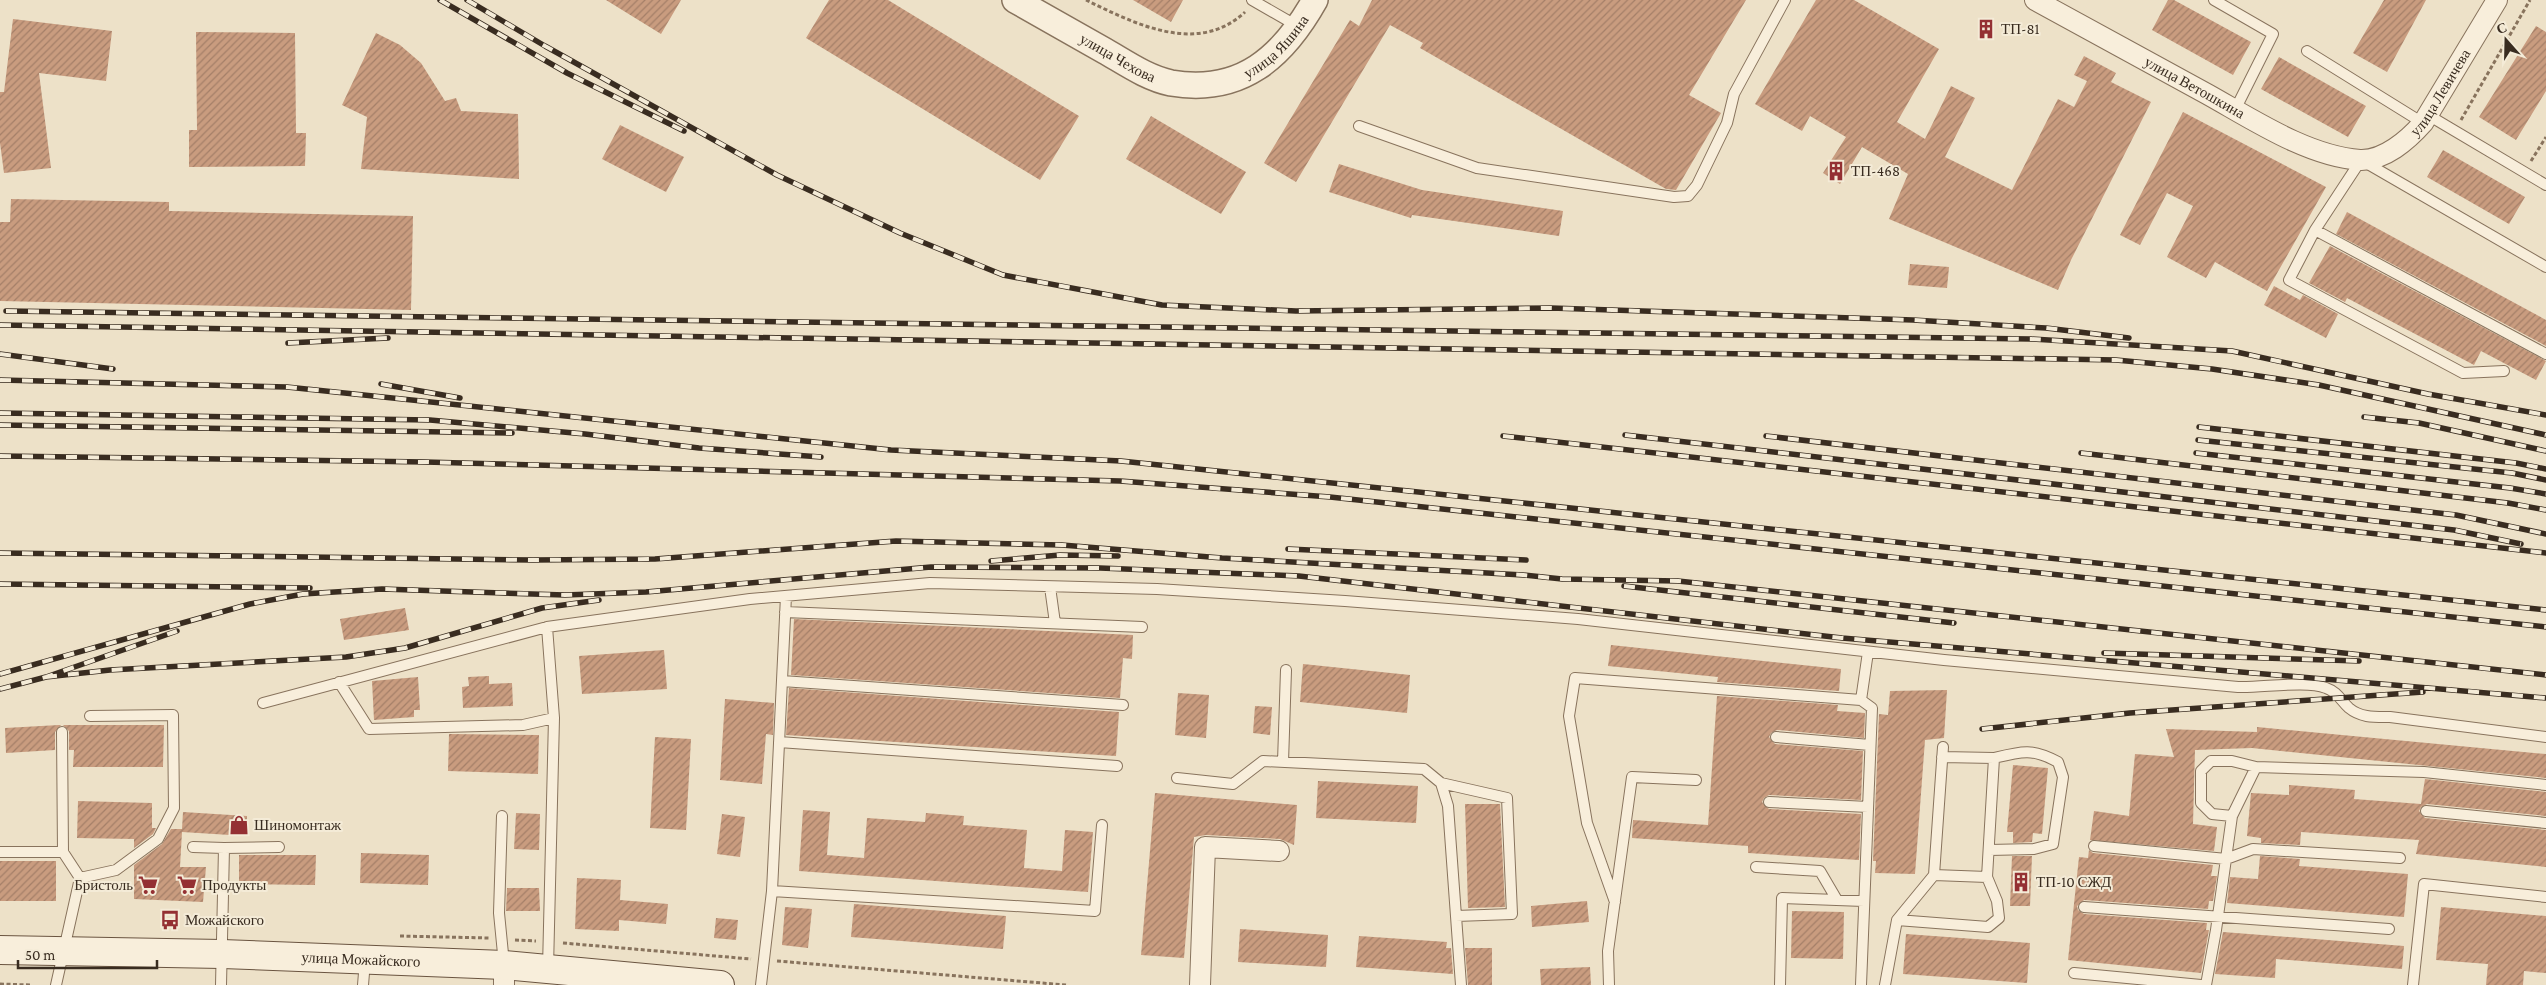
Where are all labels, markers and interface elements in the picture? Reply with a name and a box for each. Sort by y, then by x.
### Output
street label: улица Яшина [1241,12,1312,81]
north arrow [2481,15,2531,65]
building icon: ТП-81 [1975,18,1997,40]
text: С [2494,19,2509,37]
place label: ТП-81 [2001,21,2040,37]
street label: улица Чехова [1077,30,1158,86]
street label: улица Левичева [2407,46,2474,139]
street label: улица Ветошкина [2142,53,2248,122]
building icon: ТП-468 [1825,160,1847,182]
place label: ТП-468 [1851,163,1900,179]
shop icon: Шиномонтаж [228,814,250,836]
place label: Шиномонтаж [254,817,342,833]
building icon: ТП-10 СЖД [2010,871,2032,893]
supermarket icon: Бристоль [137,874,159,896]
supermarket icon: Продукты [176,874,198,896]
place label: ТП-10 СЖД [2036,874,2111,890]
place label: Бристоль [74,877,133,893]
place label: Продукты [202,877,266,893]
bus stop icon: Можайского [159,909,181,931]
place label: Можайского [185,912,264,928]
scale bar [18,938,156,970]
text: 50 m [25,947,55,963]
street label: улица Можайского [301,949,421,970]

